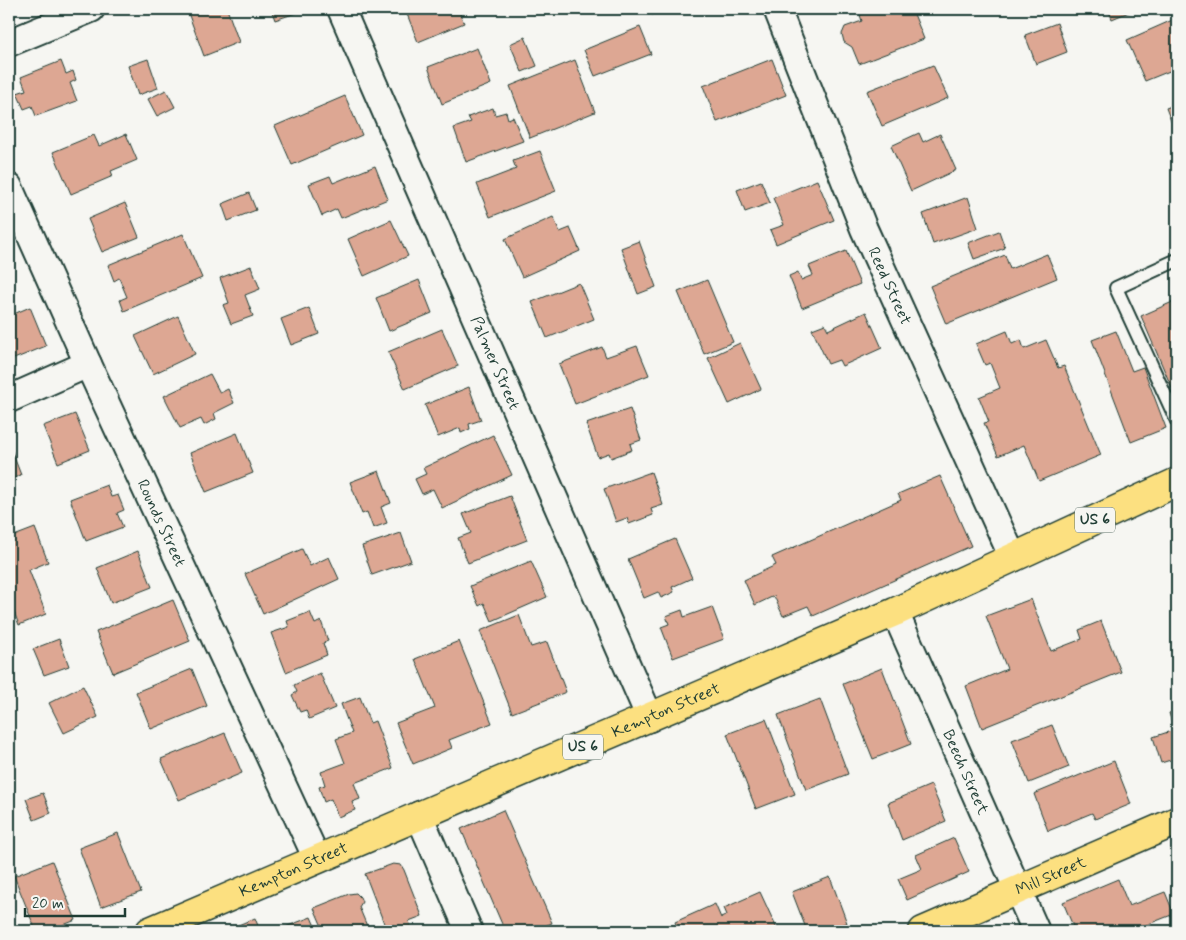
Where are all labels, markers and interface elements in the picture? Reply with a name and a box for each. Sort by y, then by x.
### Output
street label: Reed Street [863,244,917,329]
street label: Palmer Street [466,313,525,413]
street label: Rounds Street [132,476,191,570]
road number: US 6 [1075,508,1115,532]
street label: Kempton Street [608,678,724,743]
street label: Beech Street [938,726,994,819]
road number: US 6 [563,734,603,760]
street label: Kempton Street [236,837,351,902]
street label: Mill Street [1012,851,1090,900]
scale bar [25,885,125,917]
text: 20 m [32,894,64,914]

